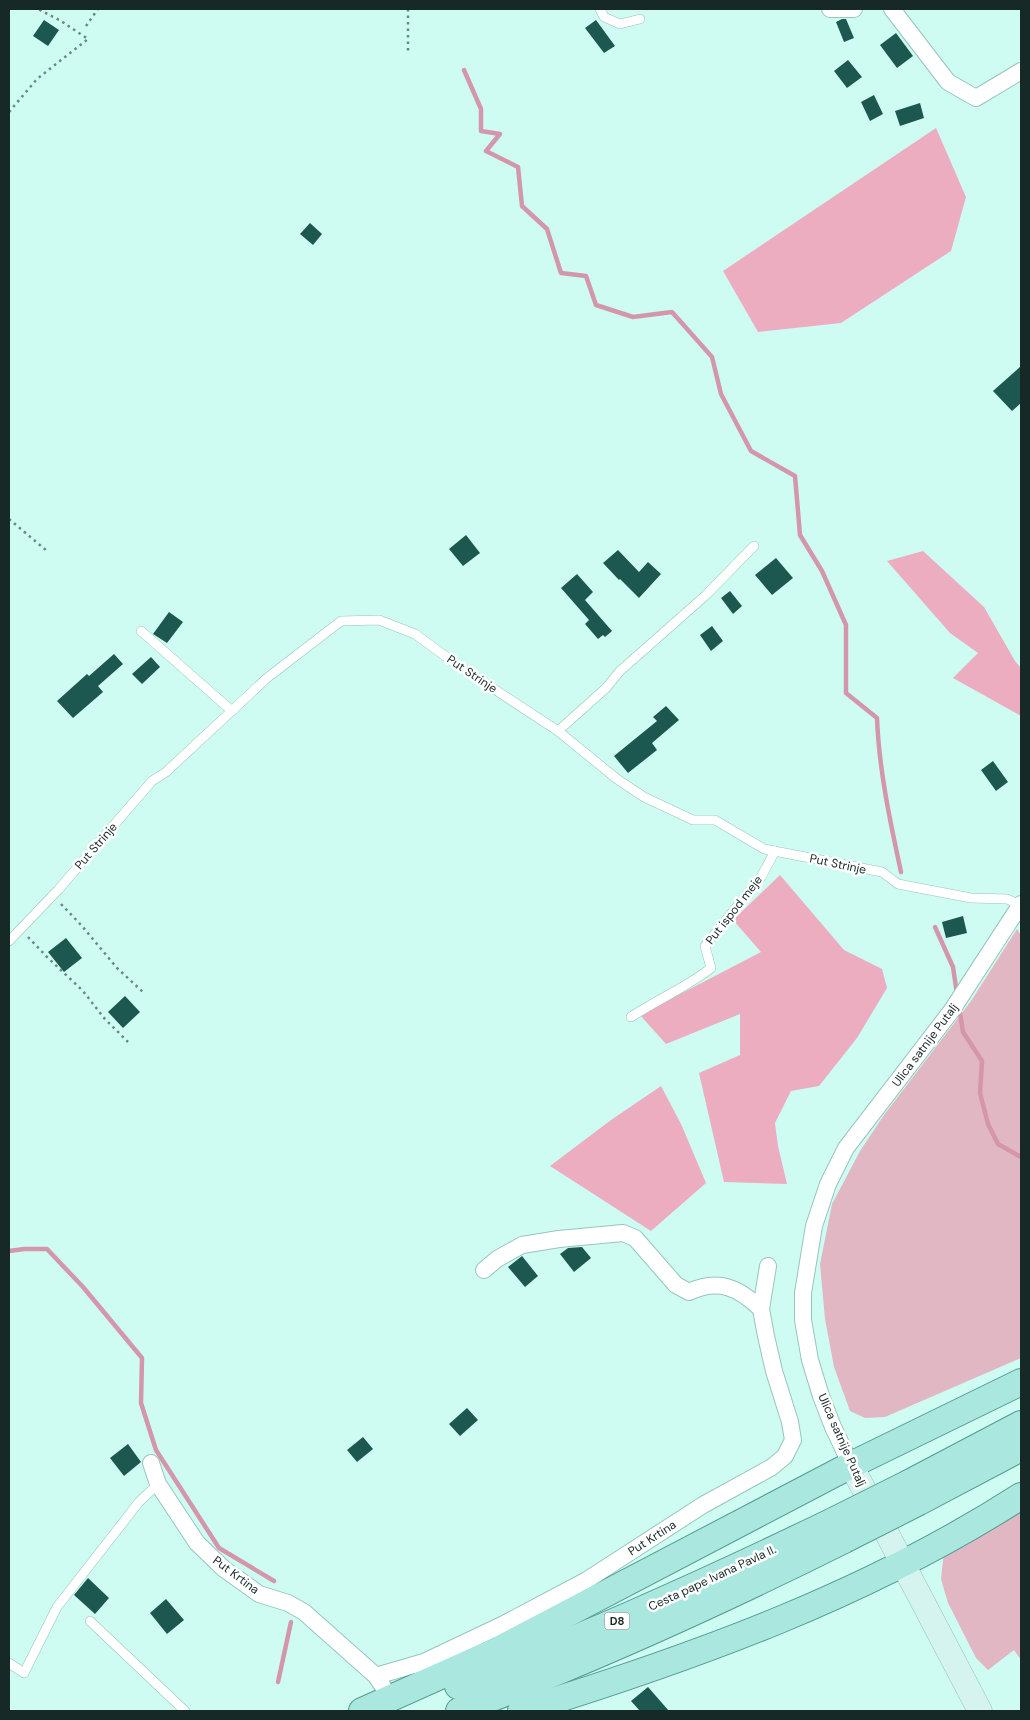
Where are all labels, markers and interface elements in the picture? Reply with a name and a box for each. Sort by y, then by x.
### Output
street label: Put Strinje [444,651,500,697]
street label: Put Strinje [71,819,121,873]
street label: Put Strinje [808,850,868,878]
street label: Put ispod meje [702,872,766,948]
street label: Ulica satnije Putalj [888,1000,962,1090]
street label: Ulica satnije Putalj [814,1391,870,1489]
street label: Put Krtina [625,1517,679,1559]
street label: Cesta pape Ivana Pavla II. [646,1541,778,1615]
street label: Put Krtina [210,1552,262,1598]
road number: D8 [604,1612,630,1630]

